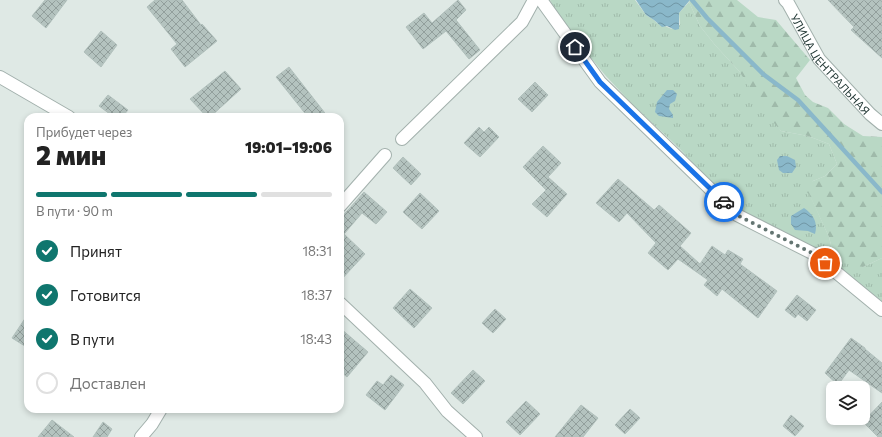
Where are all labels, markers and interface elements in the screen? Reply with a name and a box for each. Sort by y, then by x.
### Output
street label: УЛИЦА ЦЕНТРАЛЬНАЯ [789,11,873,117]
pin [558,30,592,64]
icon: home [564,36,586,58]
text: Прибудет через [36,124,132,140]
text: 19:01–19:06 [245,138,332,156]
text: 2 мин [36,139,106,170]
courier [704,182,744,222]
icon: car [713,191,735,213]
text: В пути · 90 m [36,203,113,219]
icon: check [36,240,58,262]
text: Принят [70,242,122,260]
text: 18:31 [303,243,332,259]
pin [808,246,842,280]
icon: bag [814,252,836,274]
icon: check [36,284,58,306]
text: Готовится [70,286,141,304]
text: 18:37 [301,287,332,303]
icon: check [36,328,58,350]
text: В пути [70,330,115,348]
text: 18:43 [300,331,332,347]
text: Доставлен [70,374,146,392]
map controls [826,381,870,425]
button: layers [826,381,870,425]

